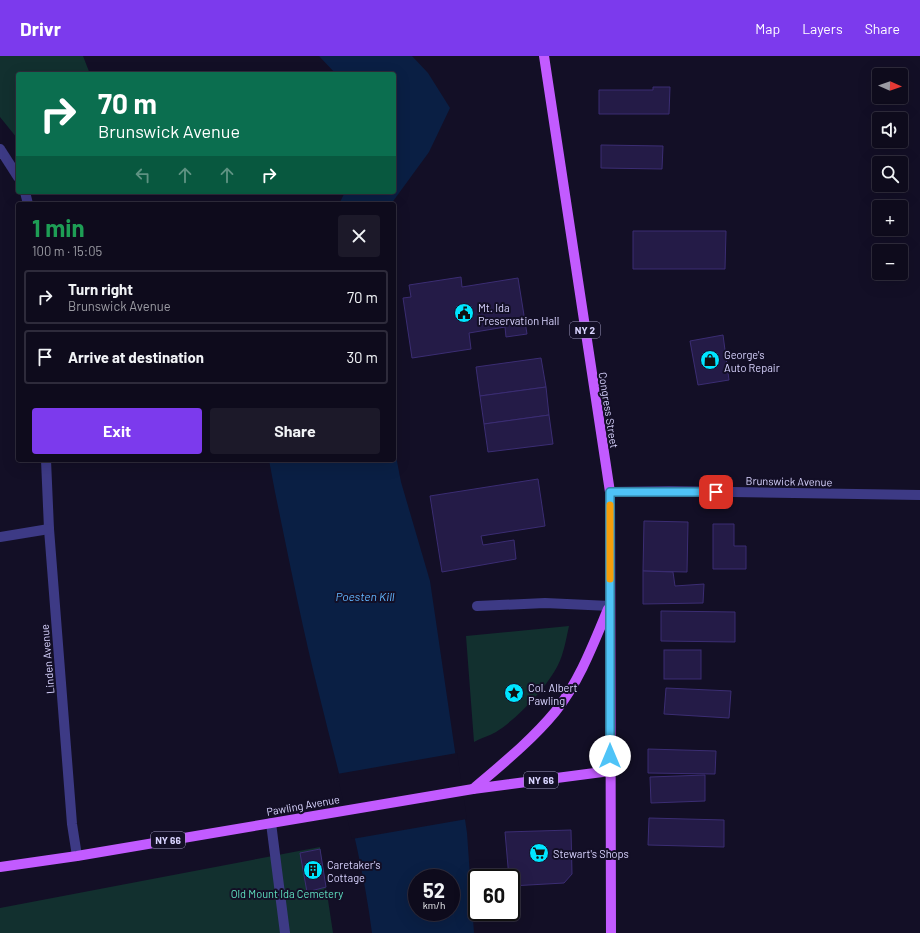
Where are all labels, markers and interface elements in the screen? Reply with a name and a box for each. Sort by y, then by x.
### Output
text: Drivr [20,17,61,40]
text: Map [755,20,780,37]
text: Layers [802,20,843,37]
text: Share [865,20,900,37]
north arrow [872,68,908,104]
map controls [872,68,908,280]
text: 70 m [98,86,157,120]
icon: right [32,88,84,140]
button: sound [872,112,908,148]
text: Brunswick Avenue [98,120,240,142]
button: search [872,156,908,192]
icon: left [132,164,154,186]
icon: ahead [174,164,196,186]
icon: ahead [216,164,238,186]
icon: right [258,164,280,186]
button: + [872,200,908,236]
text: 1 min [32,213,85,242]
button: close [338,215,380,257]
text: 100 m · 15:05 [32,243,102,259]
button: − [872,244,908,280]
text: Turn right [68,280,133,298]
icon: right [34,286,56,308]
text: 70 m [347,288,378,306]
text: Brunswick Avenue [68,298,171,314]
place label: Mt. Ida Preservation Hall [478,301,559,327]
public building icon: Mt. Ida Preservation Hall [453,302,475,324]
road number: NY 2 [570,322,600,338]
icon: arrive [34,346,56,368]
text: Arrive at destination [68,348,204,366]
text: 30 m [346,348,378,366]
place label: George's Auto Repair [724,348,780,374]
shop icon: George's Auto Repair [699,349,721,371]
street label: Congress Street [597,371,621,449]
button: Exit [32,408,202,454]
button: Share [210,408,380,454]
street label: Brunswick Avenue [745,474,833,488]
pin [699,475,733,509]
icon: arrive [705,481,727,503]
water label: Poesten Kill [335,589,395,603]
street label: Linden Avenue [37,624,57,694]
place label: Col. Albert Pawling [528,681,578,707]
place icon: Col. Albert Pawling [503,682,525,704]
position arrow [589,735,631,777]
road number: NY 66 [524,772,558,788]
street label: Pawling Avenue [265,792,341,818]
road number: NY 66 [151,832,185,848]
supermarket icon: Stewart's Shops [528,842,550,864]
place label: Stewart's Shops [553,847,629,860]
place label: Caretaker's Cottage [327,858,381,884]
building icon: Caretaker's Cottage [302,859,324,881]
speed limit sign: 60 [468,869,520,921]
text: 52 [423,878,445,902]
park label: Old Mount Ida Cemetery [231,887,343,900]
text: km/h [423,899,445,911]

